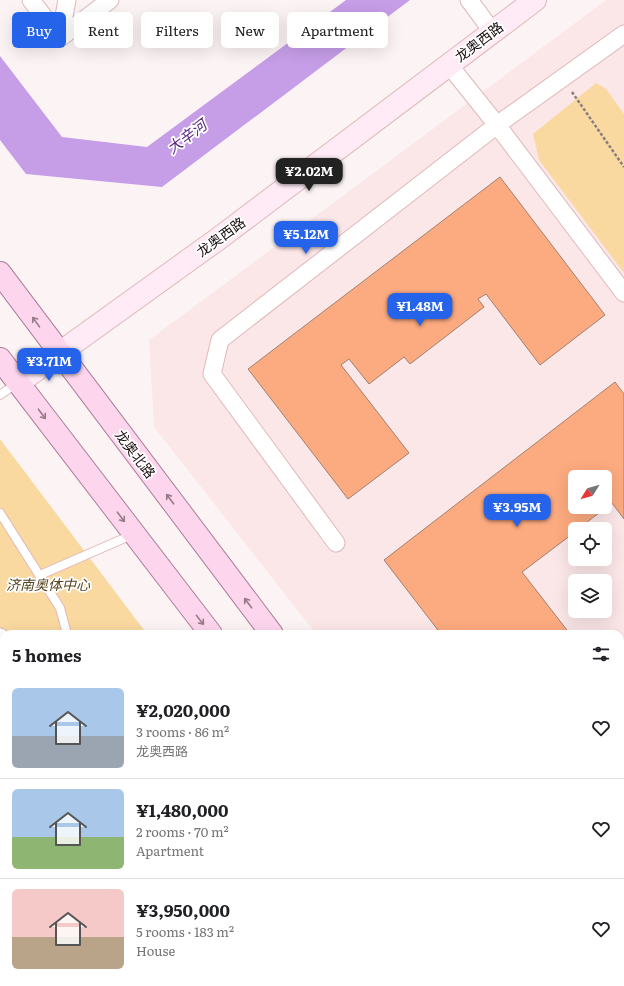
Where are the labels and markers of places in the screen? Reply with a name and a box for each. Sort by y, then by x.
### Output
pin: ¥2.02M [276,158,342,192]
pin: ¥5.12M [273,221,339,255]
pin: ¥1.48M [387,293,453,327]
pin: ¥3.71M [16,348,82,382]
pin: ¥3.95M [484,494,550,528]

